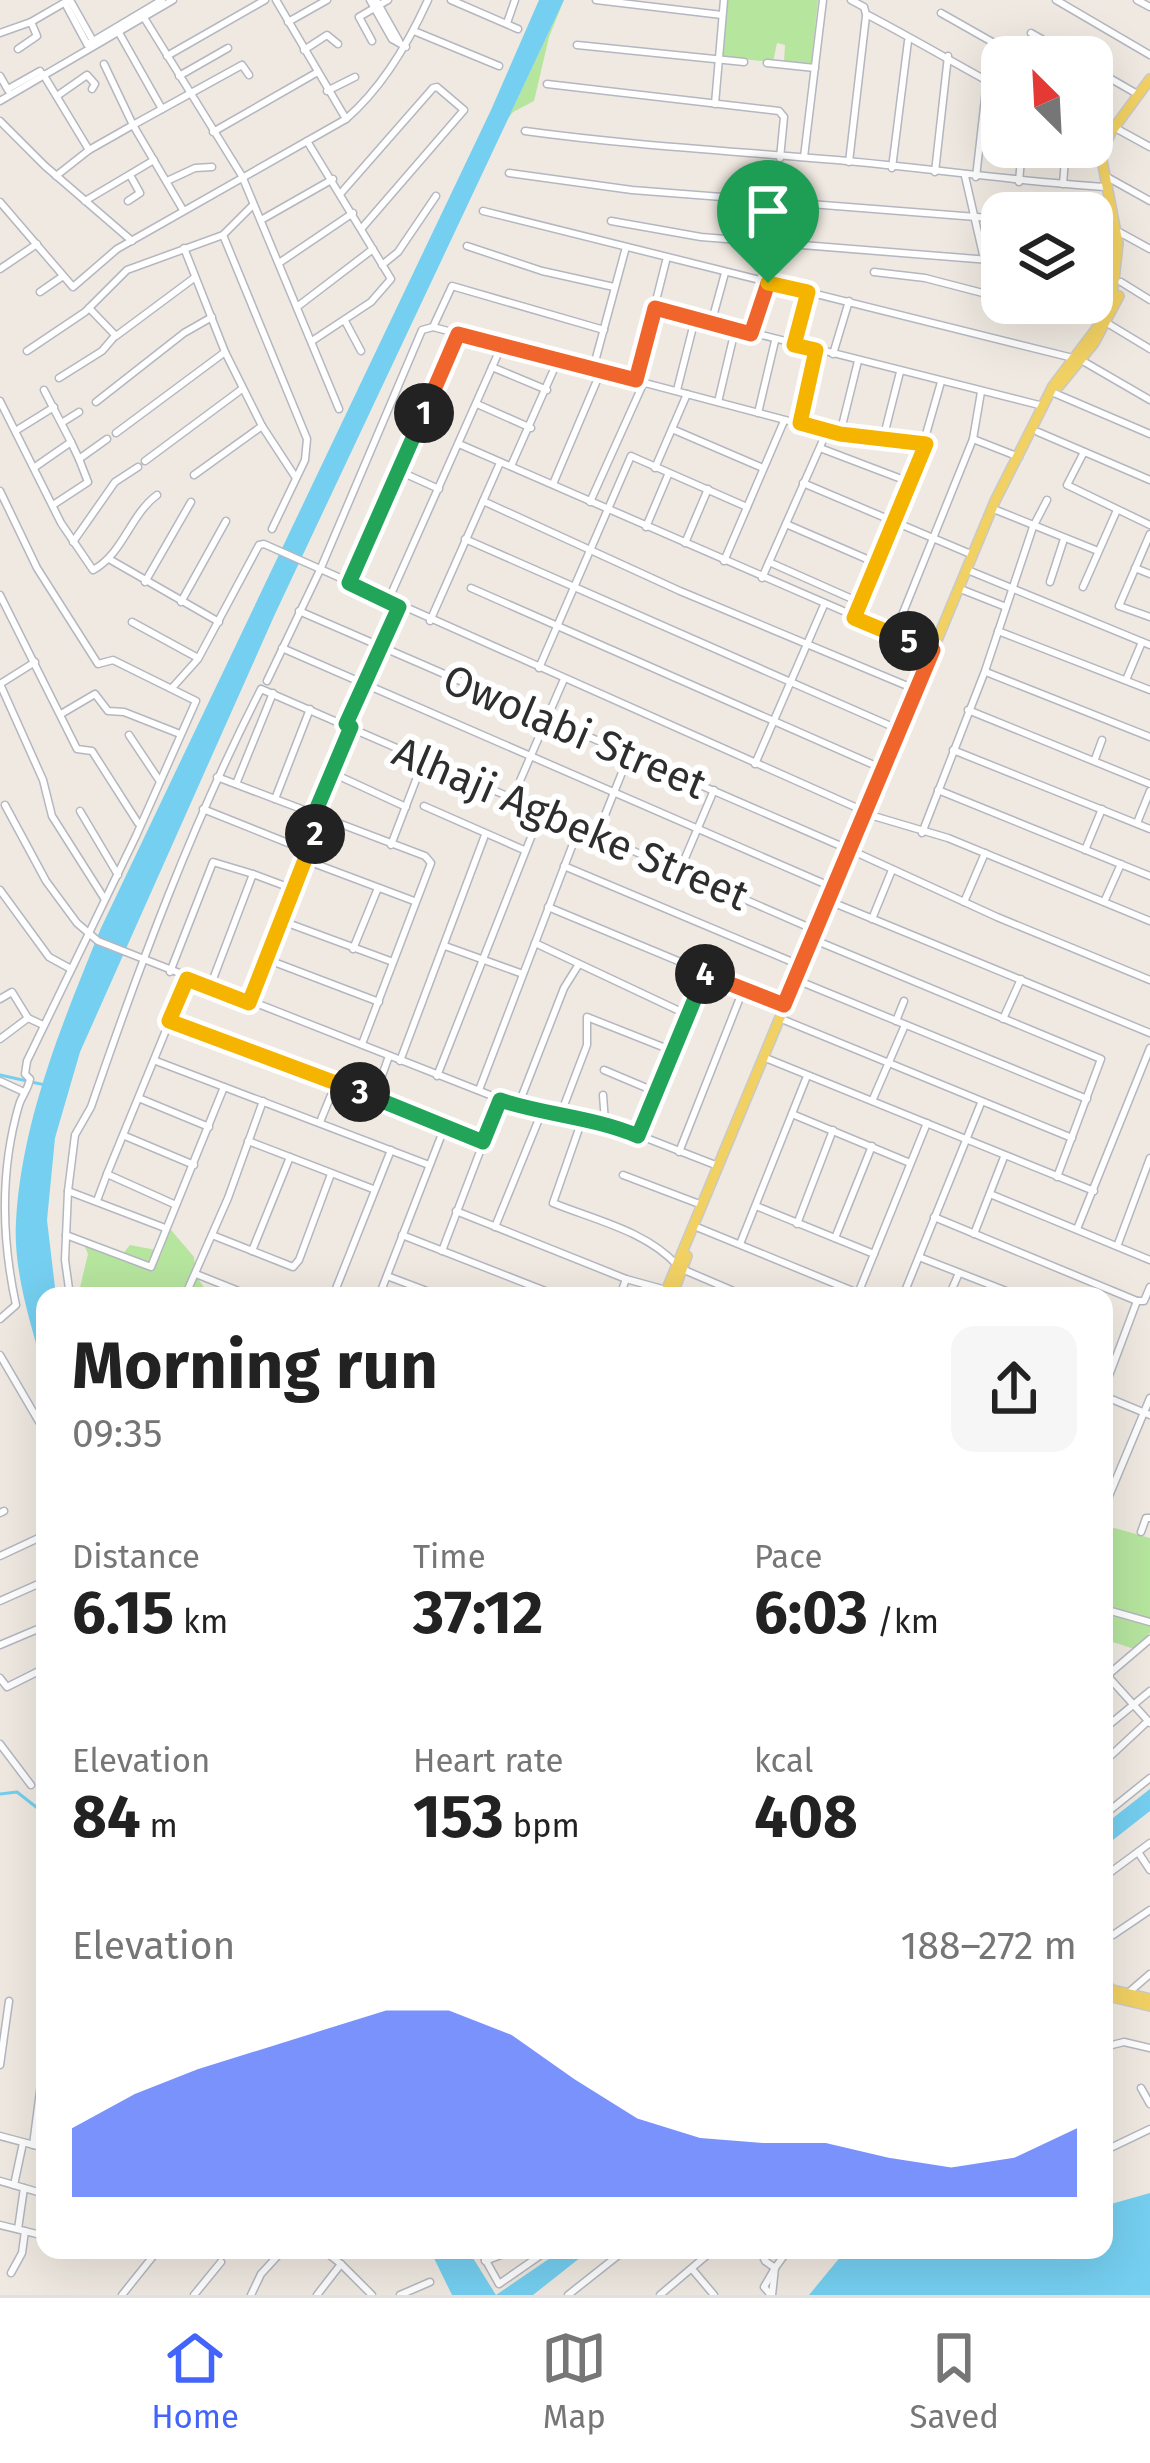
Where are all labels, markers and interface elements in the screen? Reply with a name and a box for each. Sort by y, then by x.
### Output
north arrow [981,36,1113,168]
map controls [981,36,1113,324]
pin [717,160,819,283]
icon: arrive [735,178,801,244]
button: layers [981,192,1113,324]
pin: 1 [394,383,454,443]
text: 1 [416,393,432,433]
pin: 5 [879,611,939,671]
text: 5 [900,621,918,661]
street label: Owolabi Street [436,654,714,810]
street label: Alhaji Agbeke Street [385,726,756,922]
pin: 2 [285,804,345,864]
text: 2 [306,814,324,854]
pin: 4 [675,944,735,1004]
text: 4 [696,954,714,994]
pin: 3 [330,1062,390,1122]
text: 3 [351,1072,369,1112]
text: Morning run [72,1326,438,1405]
button: share [951,1326,1077,1452]
text: 09:35 [72,1411,163,1457]
text: Distance [72,1537,200,1577]
text: Time [413,1537,486,1577]
text: Pace [754,1537,822,1577]
text: 6.15 [72,1577,174,1649]
text: 37:12 [413,1577,543,1649]
text: 6:03 [754,1577,868,1649]
text: km [174,1602,228,1642]
text: /km [868,1602,939,1642]
text: Elevation [72,1741,210,1781]
text: Heart rate [413,1741,563,1781]
text: kcal [754,1741,813,1781]
text: 84 [72,1781,141,1853]
text: 153 [413,1781,504,1853]
text: 408 [754,1781,858,1853]
text: m [141,1806,178,1846]
text: bpm [504,1806,580,1846]
text: Elevation [72,1923,235,1969]
text: 188–272 m [901,1923,1077,1969]
tab: Home [151,2325,239,2437]
tab: Map [541,2325,607,2437]
tab: Saved [910,2325,999,2437]

